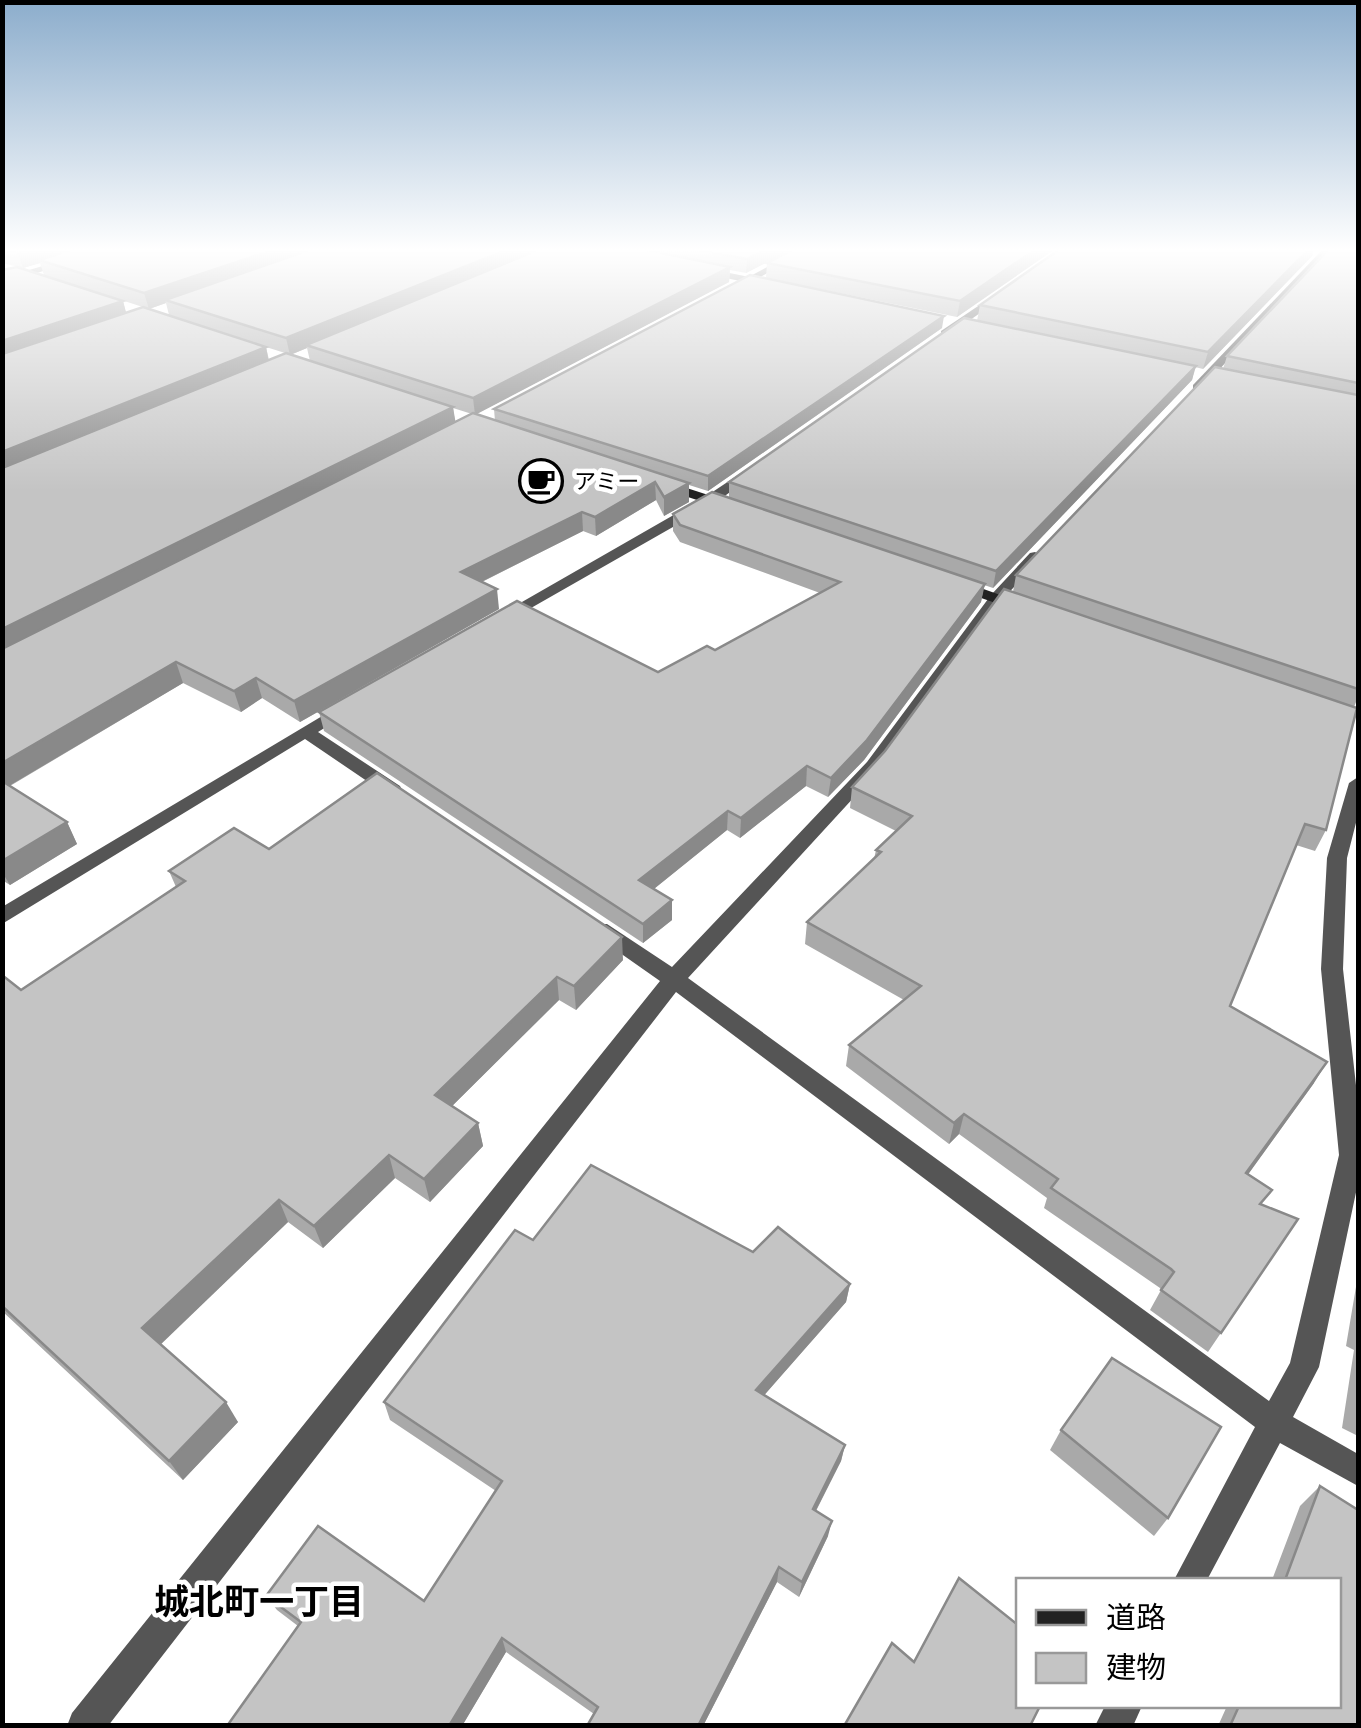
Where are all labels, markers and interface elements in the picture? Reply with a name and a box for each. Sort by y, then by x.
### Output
cafe icon: アミー [518,458,564,504]
place label: アミー [574,468,640,494]
legend [1016,1578,1341,1708]
district label: 城北町一丁目 [154,1581,364,1622]
text: 道路 [1106,1599,1166,1635]
text: 建物 [1106,1649,1166,1685]

